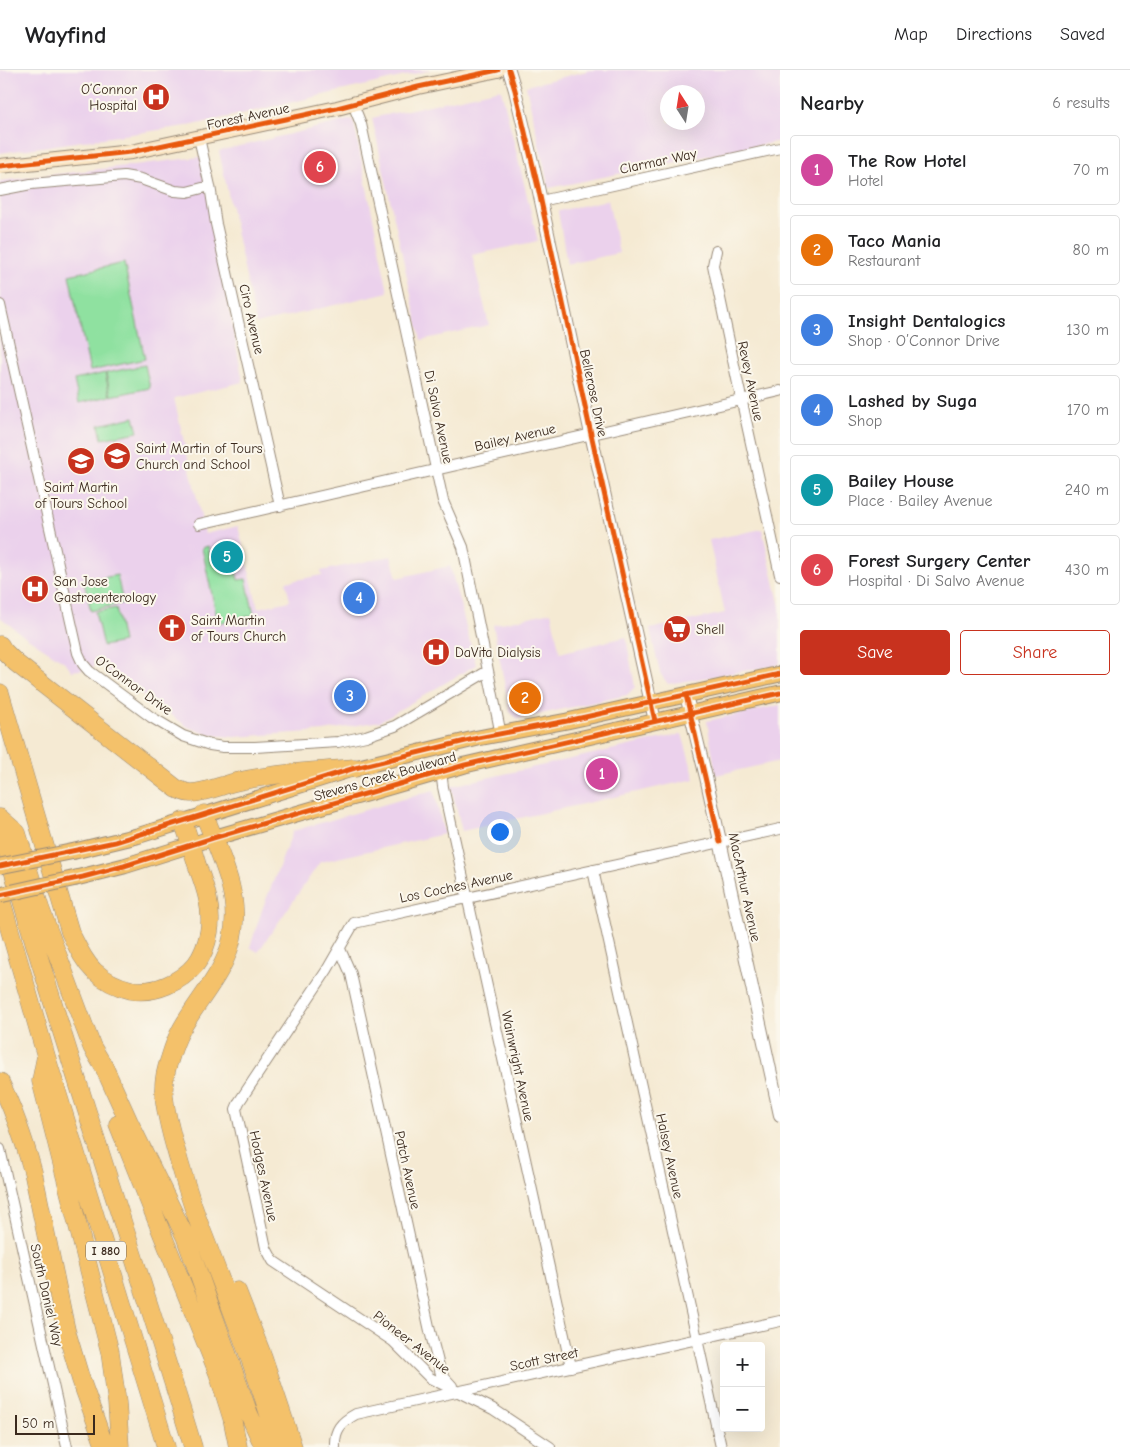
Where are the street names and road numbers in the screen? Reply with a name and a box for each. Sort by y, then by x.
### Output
street label: Forest Avenue [205,99,291,134]
street label: Clarmar Way [618,145,699,178]
street label: Ciro Avenue [235,282,268,356]
street label: Revey Avenue [734,340,767,423]
street label: Bellerose Drive [576,348,611,438]
street label: Di Salvo Avenue [420,369,457,465]
street label: Bailey Avenue [473,420,557,455]
street label: O’Connor Drive [92,652,175,719]
street label: Stevens Creek Boulevard [312,748,458,805]
street label: MacArthur Avenue [725,831,764,943]
street label: Los Coches Avenue [398,866,514,907]
street label: Wainwright Avenue [497,1009,538,1123]
street label: Halsey Avenue [652,1112,687,1200]
street label: Hodges Avenue [246,1129,281,1223]
street label: Patch Avenue [391,1129,424,1211]
street label: South Daniel Way [26,1242,67,1349]
road number: I 880 [86,1242,126,1260]
street label: Pioneer Avenue [370,1307,454,1378]
street label: Scott Street [508,1344,581,1375]

